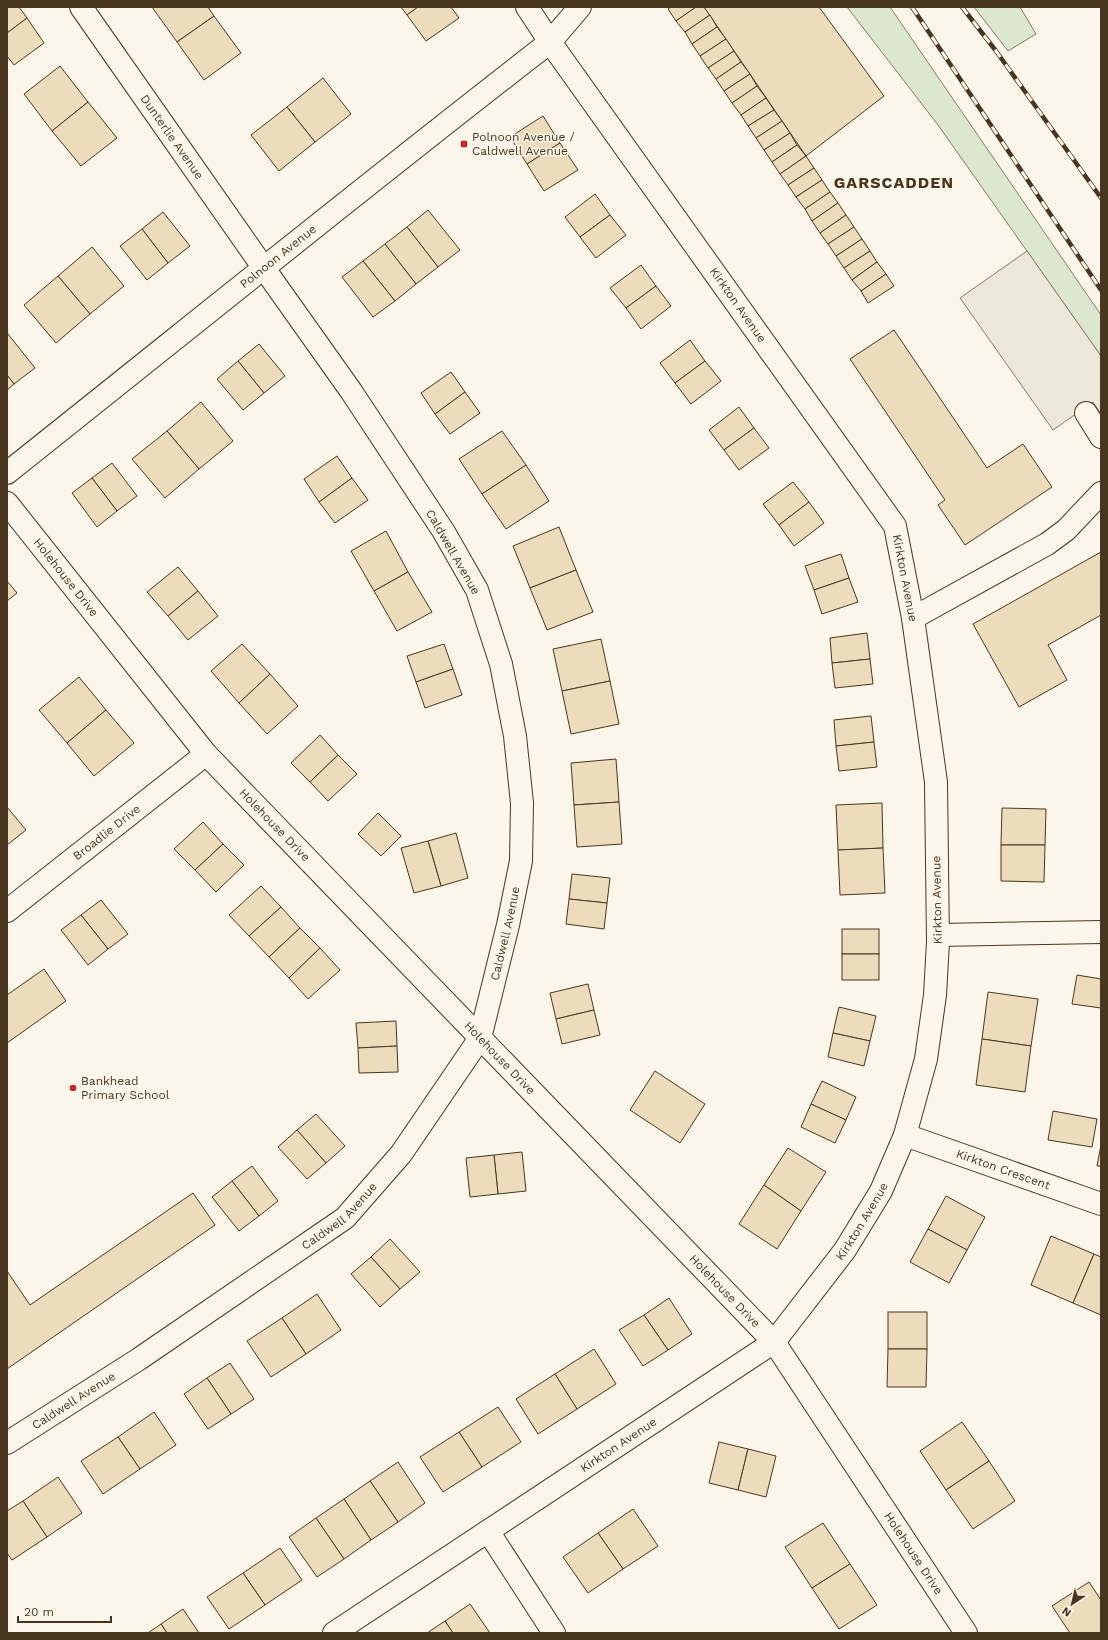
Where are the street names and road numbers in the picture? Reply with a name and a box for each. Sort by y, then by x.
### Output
street label: Dunterlie Avenue [138,92,206,182]
street label: Polnoon Avenue [237,222,319,291]
street label: Kirkton Avenue [707,265,769,345]
street label: Caldwell Avenue [423,507,483,597]
street label: Kirkton Avenue [890,533,920,623]
street label: Holehouse Drive [31,536,101,619]
street label: Holehouse Drive [236,786,313,864]
street label: Broadlie Drive [70,801,143,863]
street label: Kirkton Avenue [929,856,945,944]
street label: Caldwell Avenue [488,885,523,982]
street label: Holehouse Drive [461,1019,538,1097]
street label: Kirkton Crescent [954,1147,1052,1193]
street label: Caldwell Avenue [299,1180,380,1253]
street label: Kirkton Avenue [833,1180,891,1263]
street label: Holehouse Drive [686,1252,763,1330]
street label: Caldwell Avenue [29,1369,118,1432]
street label: Kirkton Avenue [578,1415,659,1475]
street label: Holehouse Drive [881,1509,946,1597]

